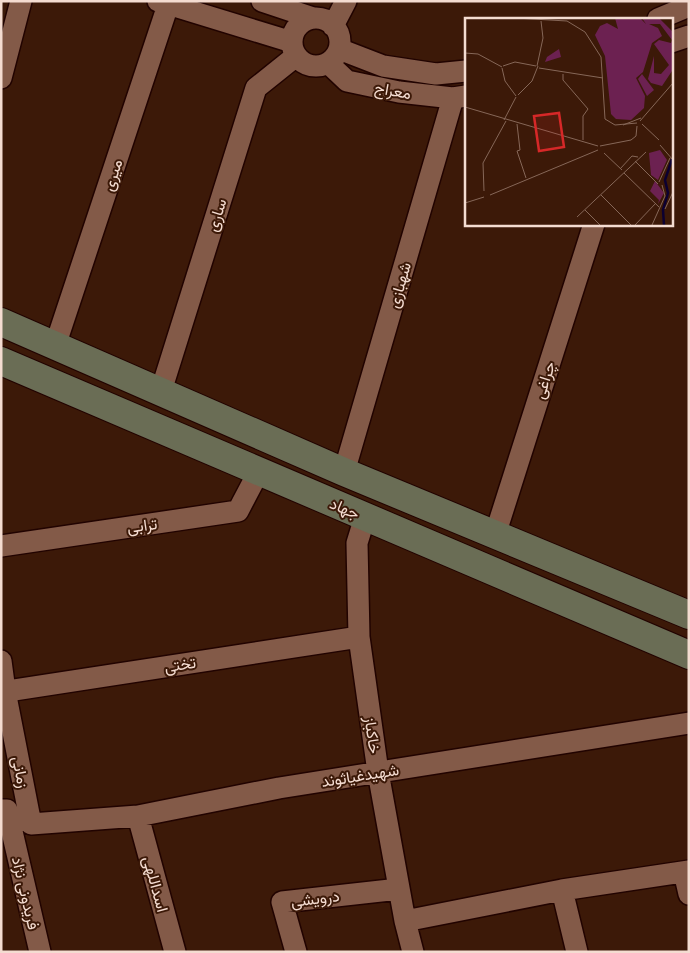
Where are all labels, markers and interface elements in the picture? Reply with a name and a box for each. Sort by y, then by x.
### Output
inset map [465,18,672,225]
street label: معراج [373,76,413,105]
street label: میری [97,156,127,194]
street label: ساری [201,196,231,234]
street label: شهبازی [382,259,416,311]
street label: چراغی [528,358,561,402]
street label: جهاد [327,492,364,524]
street label: ترابی [125,512,159,538]
street label: تختی [163,651,198,677]
street label: خاکباز [359,714,387,755]
street label: زمانی [7,754,35,790]
street label: شهید‌غیاثوند [320,758,400,792]
street label: فریدونی نژاد [7,854,45,932]
street label: اسداللهی [138,854,174,914]
street label: درویشی [289,884,341,912]

